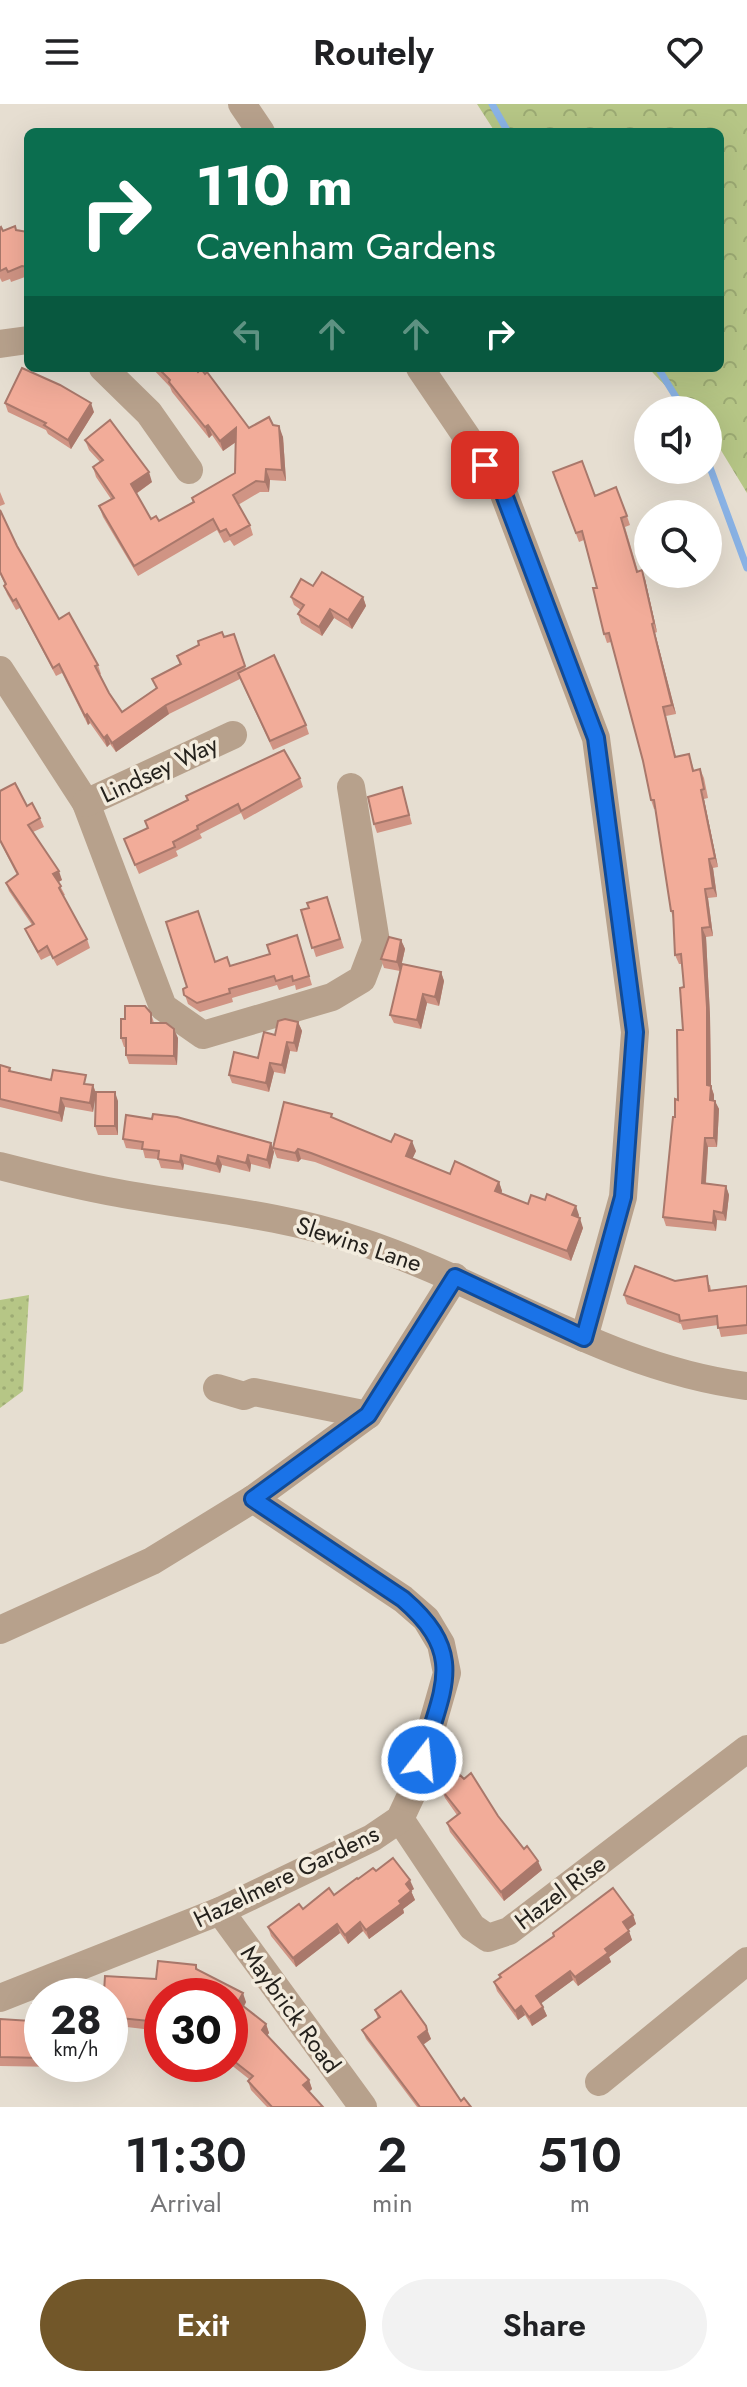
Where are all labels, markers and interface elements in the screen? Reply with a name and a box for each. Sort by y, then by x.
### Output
text: Routely [313,26,434,78]
icon: menu [40,30,84,74]
icon: heart [663,30,707,74]
text: 110 m [196,145,353,226]
icon: right [64,160,168,264]
text: Cavenham Gardens [196,220,496,272]
icon: left [226,312,270,356]
icon: ahead [310,312,354,356]
icon: ahead [394,312,438,356]
icon: right [478,312,522,356]
map controls [634,396,722,588]
button: sound [634,396,722,484]
pin [451,431,519,499]
icon: arrive [463,443,507,487]
button: search [634,500,722,588]
street label: Lindsey Way [94,726,224,812]
street label: Slewins Lane [292,1207,426,1281]
position arrow [380,1718,464,1802]
street label: Hazelmere Gardens [187,1816,385,1936]
street label: Hazel Rise [507,1846,613,1938]
street label: Maybrick Road [233,1938,349,2080]
speed limit sign: 30 [144,1978,248,2082]
text: 28 [50,1991,102,2049]
text: km/h [53,2035,99,2064]
text: 11:30 [125,2121,247,2190]
text: 2 [377,2121,407,2190]
text: 510 [538,2121,622,2190]
text: Arrival [150,2184,222,2222]
text: min [372,2184,413,2222]
text: m [570,2184,590,2222]
button: Exit [40,2279,366,2371]
button: Share [382,2279,707,2371]

